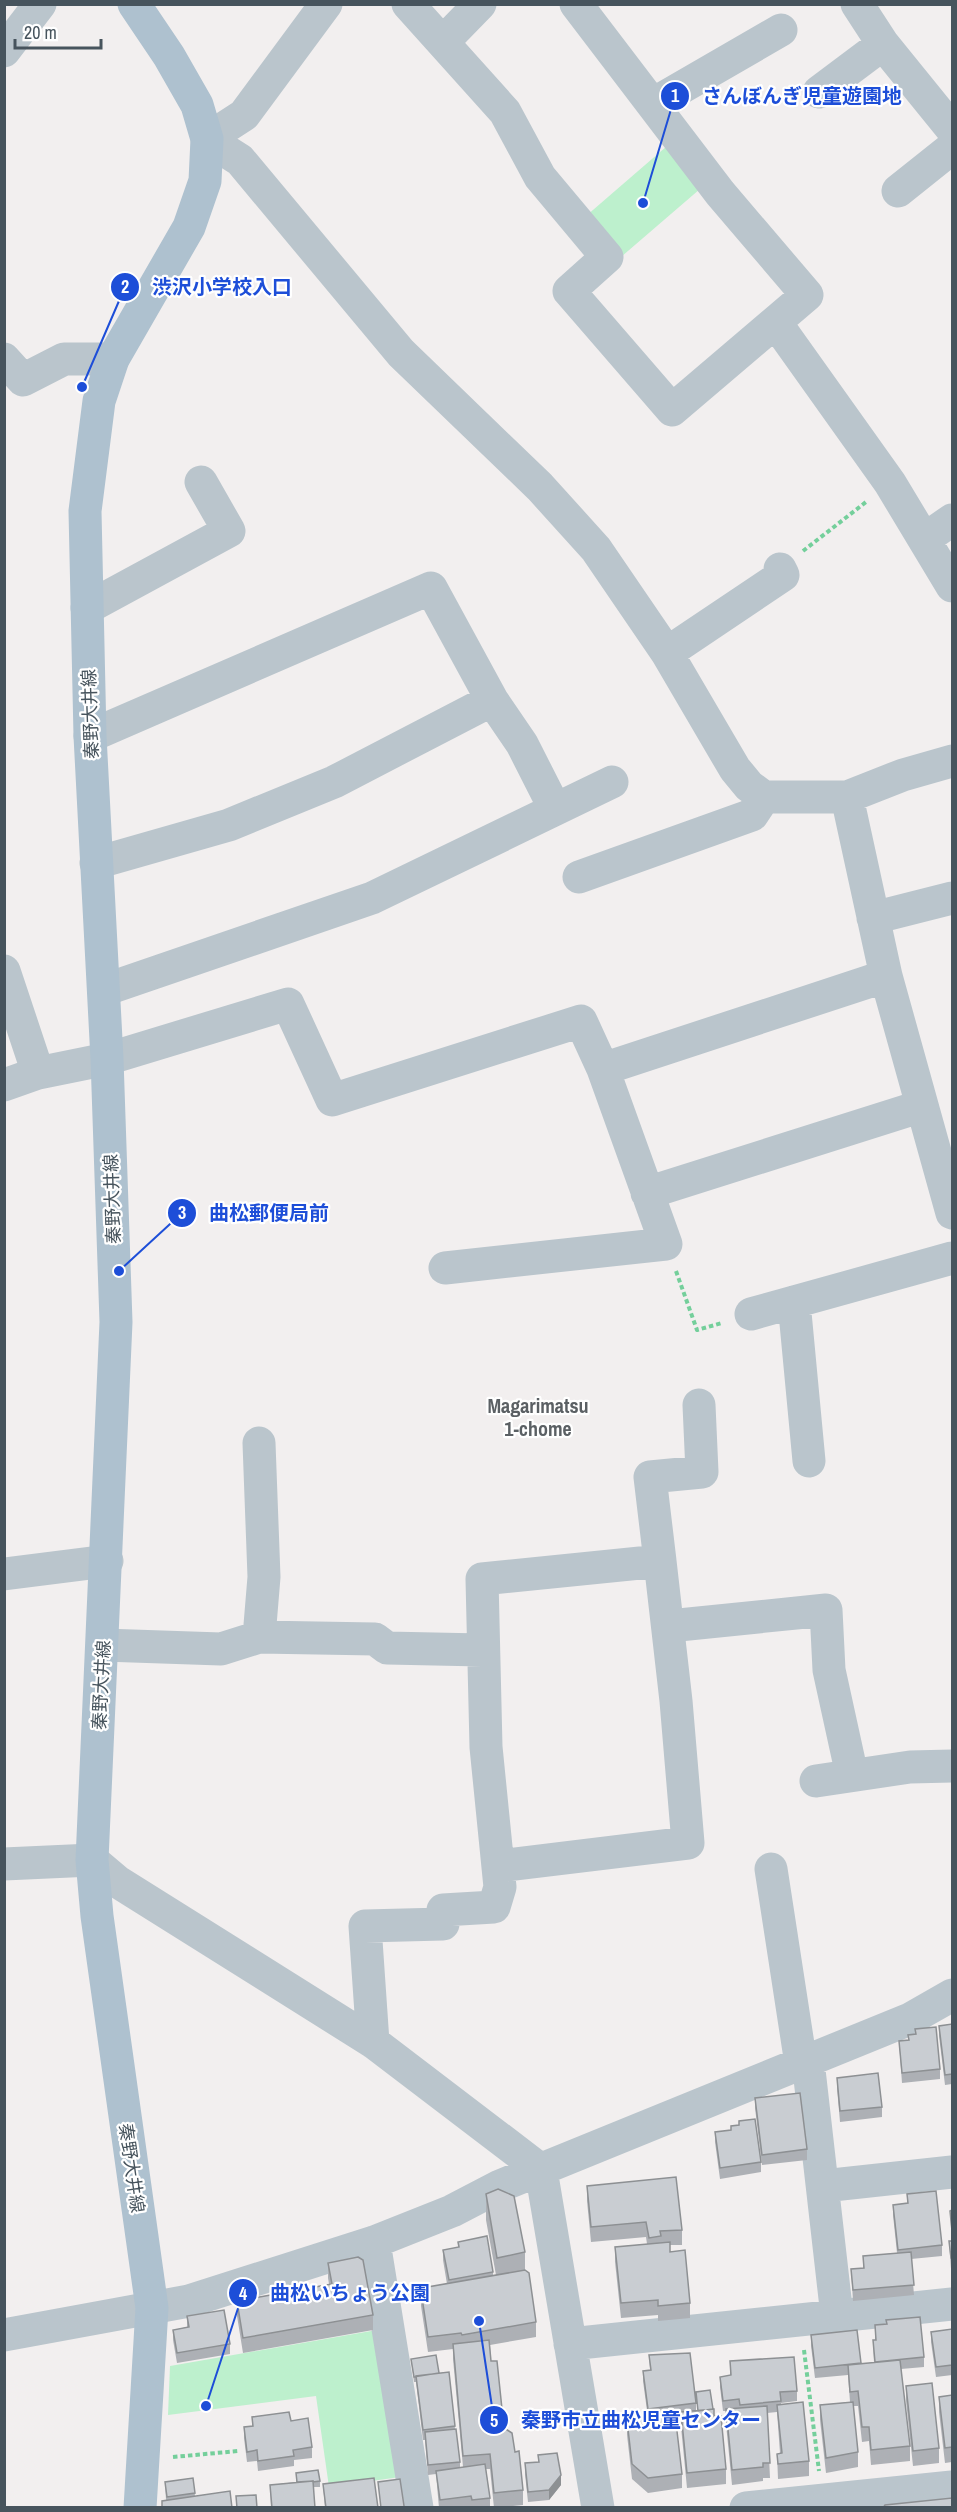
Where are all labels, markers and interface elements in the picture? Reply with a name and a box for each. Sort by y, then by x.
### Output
scale bar [15,12,100,50]
text: 20 m [24,20,57,45]
callout: さんぼんぎ児童遊園地 [660,77,914,115]
text: さんぼんぎ児童遊園地 [702,82,902,109]
text: 1 [671,83,680,108]
callout: 渋沢小学校入口 [110,268,304,306]
text: 渋沢小学校入口 [152,273,292,300]
text: 2 [121,274,129,299]
street label: 秦野大井線 [76,669,104,759]
street label: 秦野大井線 [98,1154,126,1244]
callout: 曲松郵便局前 [167,1194,341,1232]
text: 曲松郵便局前 [209,1199,329,1226]
text: 3 [178,1200,186,1225]
district label: Magarimatsu 1-chome [487,1392,589,1442]
street label: 秦野大井線 [86,1639,116,1731]
street label: 秦野大井線 [113,2122,151,2214]
callout: 曲松いちょう公園 [228,2274,442,2312]
text: 曲松いちょう公園 [270,2279,430,2306]
text: 4 [239,2281,248,2306]
callout: 秦野市立曲松児童センター [479,2401,773,2439]
text: 秦野市立曲松児童センター [521,2406,761,2433]
text: 5 [490,2408,498,2433]

